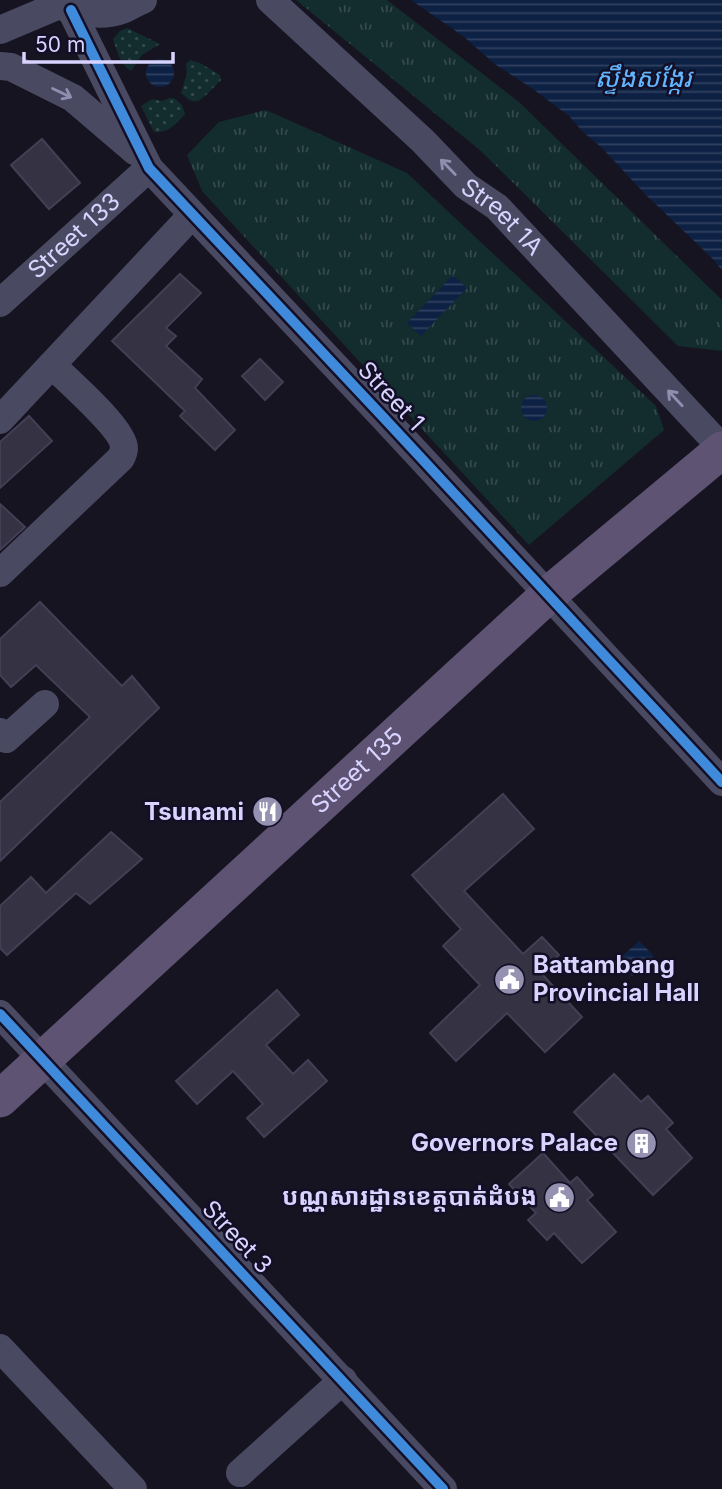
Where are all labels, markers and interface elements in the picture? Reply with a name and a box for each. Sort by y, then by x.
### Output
scale bar [24,21,173,65]
text: 50 m [35,32,85,57]
water label: ស្ទឹងសង្កែរ [595,62,695,95]
one-way arrow [51,86,72,100]
one-way arrow [439,159,456,176]
street label: Street 1A [456,172,549,261]
street label: Street 133 [22,186,126,284]
street label: Street 1 [352,355,431,436]
one-way arrow [667,390,684,407]
street label: Street 135 [305,721,408,819]
restaurant icon: Tsunami [250,795,284,829]
place label: Tsunami [144,797,244,826]
place label: Battambang Provincial Hall [533,950,699,1007]
public building icon: Battambang Provincial Hall [493,962,527,996]
building icon: Governors Palace [624,1126,658,1160]
place label: Governors Palace [411,1128,618,1157]
public building icon: បណ្ណសារដ្ឋានខេត្តបាត់ដំបង [543,1180,577,1214]
place label: បណ្ណសារដ្ឋានខេត្តបាត់ដំបង [282,1182,537,1212]
street label: Street 3 [196,1194,278,1279]

